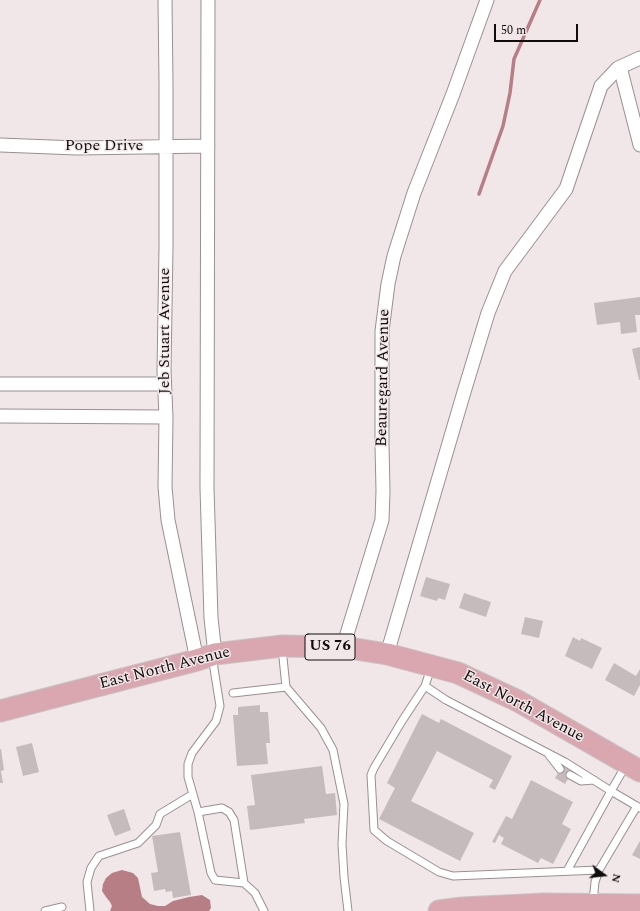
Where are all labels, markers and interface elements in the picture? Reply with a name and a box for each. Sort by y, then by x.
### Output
scale bar [496,16,580,42]
text: 50 m [501,21,526,40]
street label: Pope Drive [65,137,143,157]
street label: Jeb Stuart Avenue [156,268,176,394]
street label: Beauregard Avenue [373,309,395,447]
road number: US 76 [305,634,355,660]
street label: East North Avenue [98,643,232,695]
street label: East North Avenue [459,667,587,747]
north arrow [584,855,624,895]
text: N [607,872,625,885]

